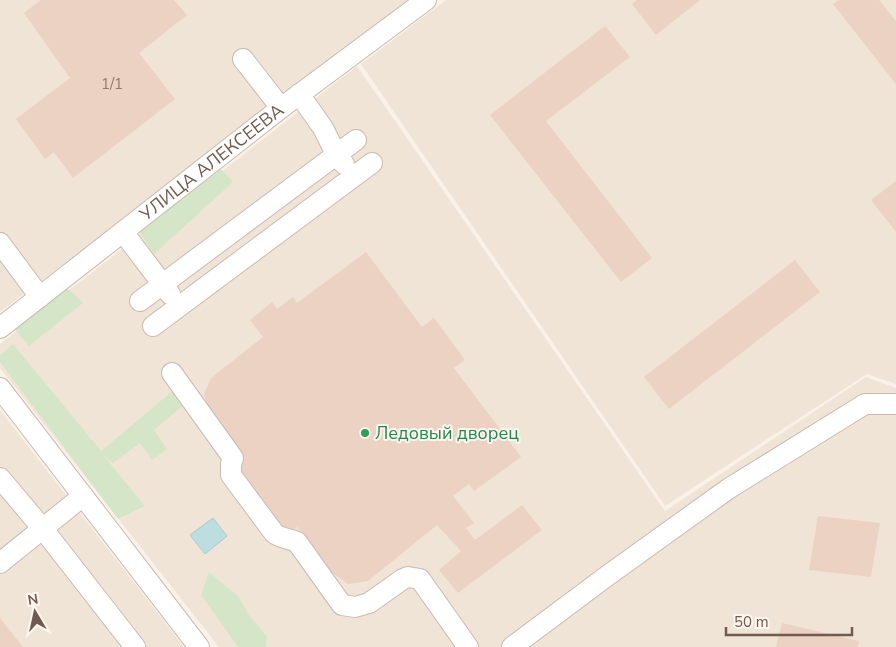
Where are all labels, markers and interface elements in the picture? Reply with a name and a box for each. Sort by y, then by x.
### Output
house number: 1/1 [101,74,123,94]
street label: УЛИЦА АЛЕКСЕЕВА [134,98,289,227]
place label: Ледовый дворец [375,421,519,445]
marker: Ледовый дворец [359,427,371,439]
north arrow [10,587,60,637]
text: N [26,589,40,610]
scale bar [726,604,852,636]
text: 50 m [734,612,769,632]

